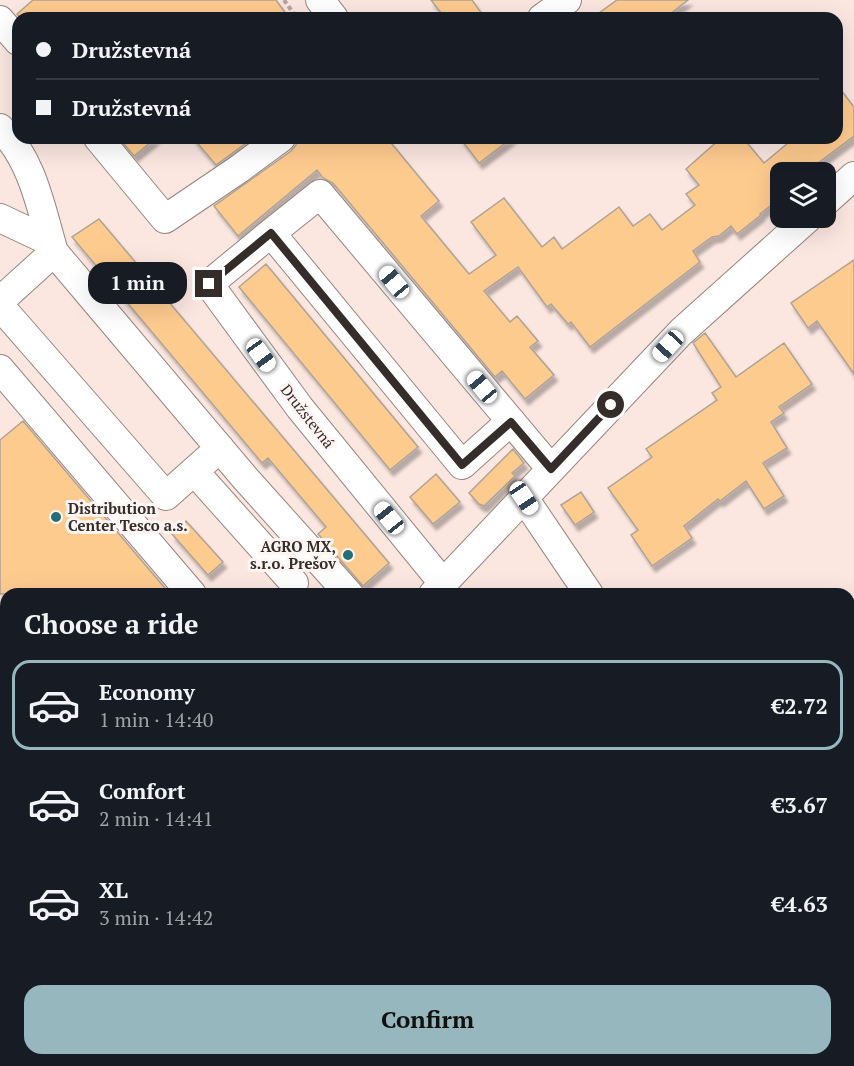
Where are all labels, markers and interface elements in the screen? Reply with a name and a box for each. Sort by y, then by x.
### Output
text: Družstevná [72,35,191,64]
text: Družstevná [72,93,191,122]
map controls [770,162,836,228]
button: layers [770,162,836,228]
car [376,262,412,302]
callout: 1 min [89,263,188,305]
text: 1 min [110,269,165,296]
route end [195,270,222,297]
car [649,327,687,365]
car [243,335,279,375]
car [464,367,500,407]
street label: Družstevná [277,380,339,452]
route start [597,391,624,418]
car [506,478,542,518]
place label: Distribution Center Tesco a.s. [68,498,188,535]
car [371,498,407,538]
marker: Distribution Center Tesco a.s. [49,510,63,524]
place label: AGRO MX, s.r.o. Prešov [250,536,337,573]
marker: AGRO MX, s.r.o. Prešov [341,548,355,562]
text: Choose a ride [24,606,199,642]
text: Economy [99,677,195,706]
icon: car [27,678,81,732]
text: €2.72 [772,691,828,720]
text: 1 min · 14:40 [99,706,213,733]
text: Comfort [99,776,185,805]
icon: car [27,777,81,831]
text: €3.67 [772,790,828,819]
text: 2 min · 14:41 [99,805,213,832]
text: XL [99,875,128,904]
icon: car [27,876,81,930]
text: €4.63 [772,889,828,918]
text: 3 min · 14:42 [99,904,213,931]
button: Confirm [24,985,831,1054]

